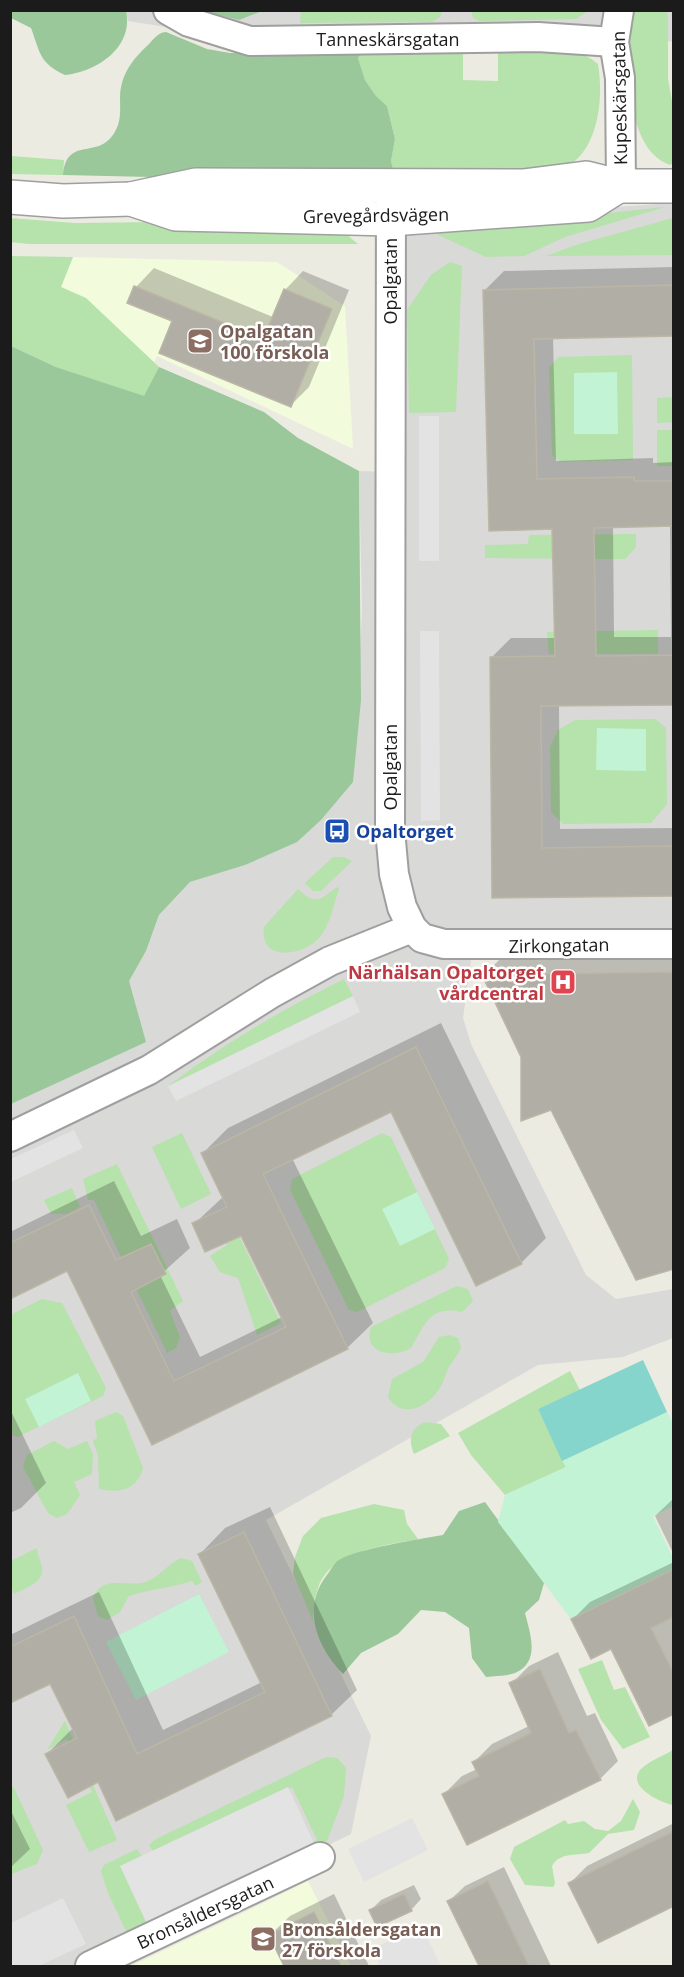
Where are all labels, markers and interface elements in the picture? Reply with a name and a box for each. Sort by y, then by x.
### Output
street label: Tanneskärsgatan [316,27,460,51]
street label: Kupeskärsgatan [606,31,632,165]
street label: Grevegårdsvägen [303,202,449,228]
street label: Opalgatan [378,238,402,324]
place label: Opalgatan 100 förskola [220,319,329,364]
school or university icon: Opalgatan 100 förskola [185,326,215,356]
street label: Opalgatan [378,724,402,810]
bus stop icon: Opaltorget [322,816,352,846]
place label: Opaltorget [356,819,454,843]
street label: Zirkongatan [508,932,610,958]
place label: Närhälsan Opaltorget vårdcentral [348,960,544,1005]
hospital icon: Närhälsan Opaltorget vårdcentral [548,967,578,997]
street label: Bronsåldersgatan [133,1870,277,1954]
place label: Bronsåldersgatan 27 förskola [282,1917,441,1962]
school or university icon: Bronsåldersgatan 27 förskola [248,1924,278,1954]

